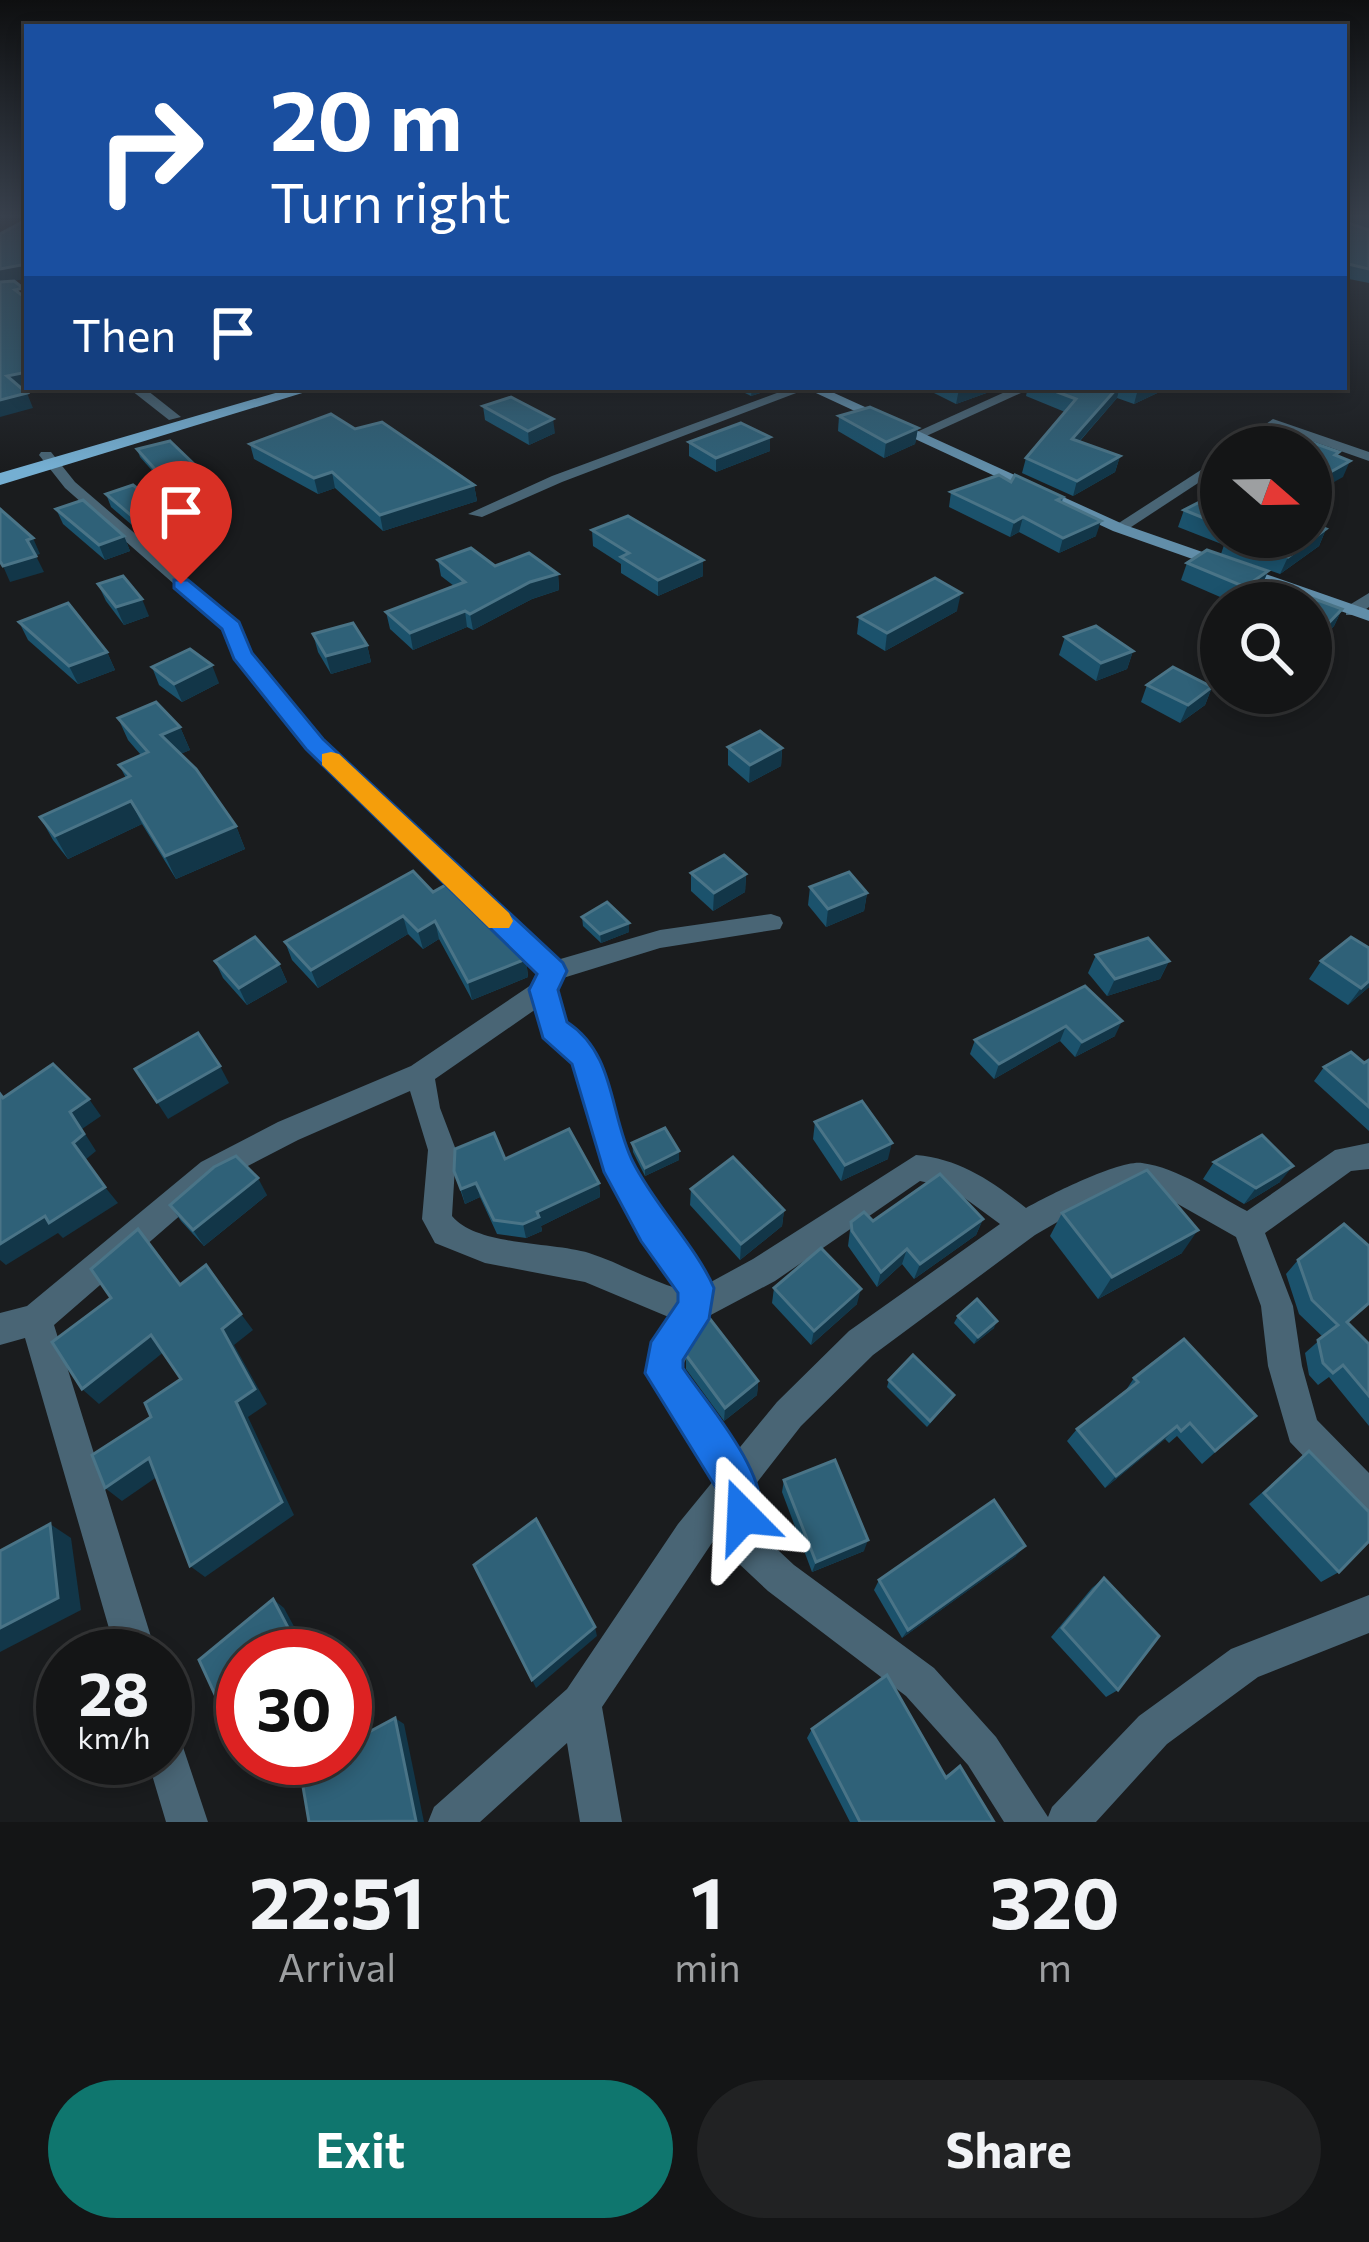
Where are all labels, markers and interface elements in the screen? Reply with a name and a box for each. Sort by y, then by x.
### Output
text: 20 m [270,66,462,168]
icon: right [72,72,228,228]
text: Turn right [270,168,511,234]
icon: arrive [200,300,266,366]
text: Then [72,306,176,361]
north arrow [1200,426,1332,558]
map controls [1200,426,1332,714]
pin [130,461,232,584]
icon: arrive [148,479,214,545]
button: search [1200,582,1332,714]
position arrow [680,1453,806,1579]
speed limit sign: 30 [216,1629,372,1785]
text: 28 [79,1655,149,1728]
text: km/h [78,1718,150,1755]
text: 22:51 [249,1856,425,1944]
text: 1 [691,1856,724,1944]
text: 320 [990,1856,1120,1944]
text: Arrival [278,1942,396,1990]
text: min [674,1942,741,1990]
text: m [1038,1942,1072,1990]
button: Exit [48,2080,673,2218]
button: Share [697,2080,1321,2218]

